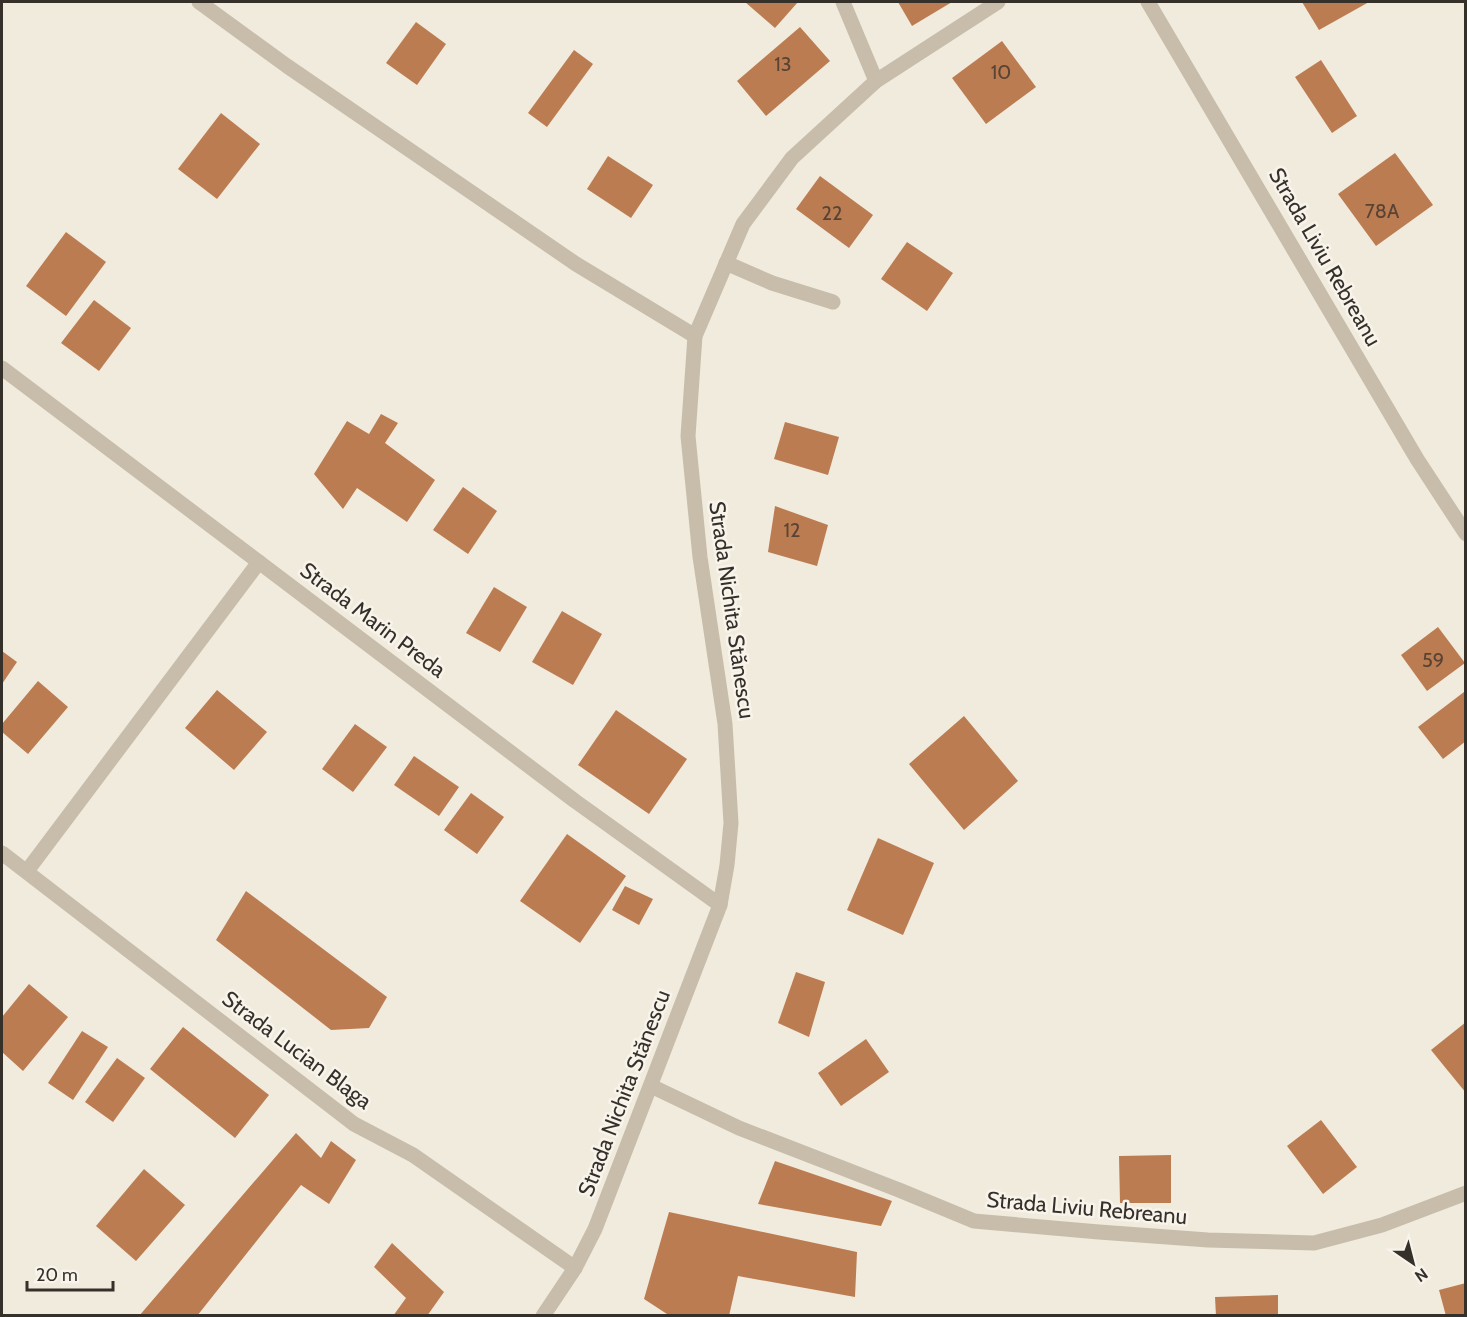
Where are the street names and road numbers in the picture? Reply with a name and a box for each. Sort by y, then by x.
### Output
street label: Strada Liviu Rebreanu [1263,163,1387,351]
street label: Strada Nichita Stănescu [703,500,761,720]
street label: Strada Marin Preda [295,556,451,684]
street label: Strada Lucian Blaga [217,985,377,1115]
street label: Strada Nichita Stănescu [572,986,676,1200]
street label: Strada Liviu Rebreanu [986,1186,1188,1230]

